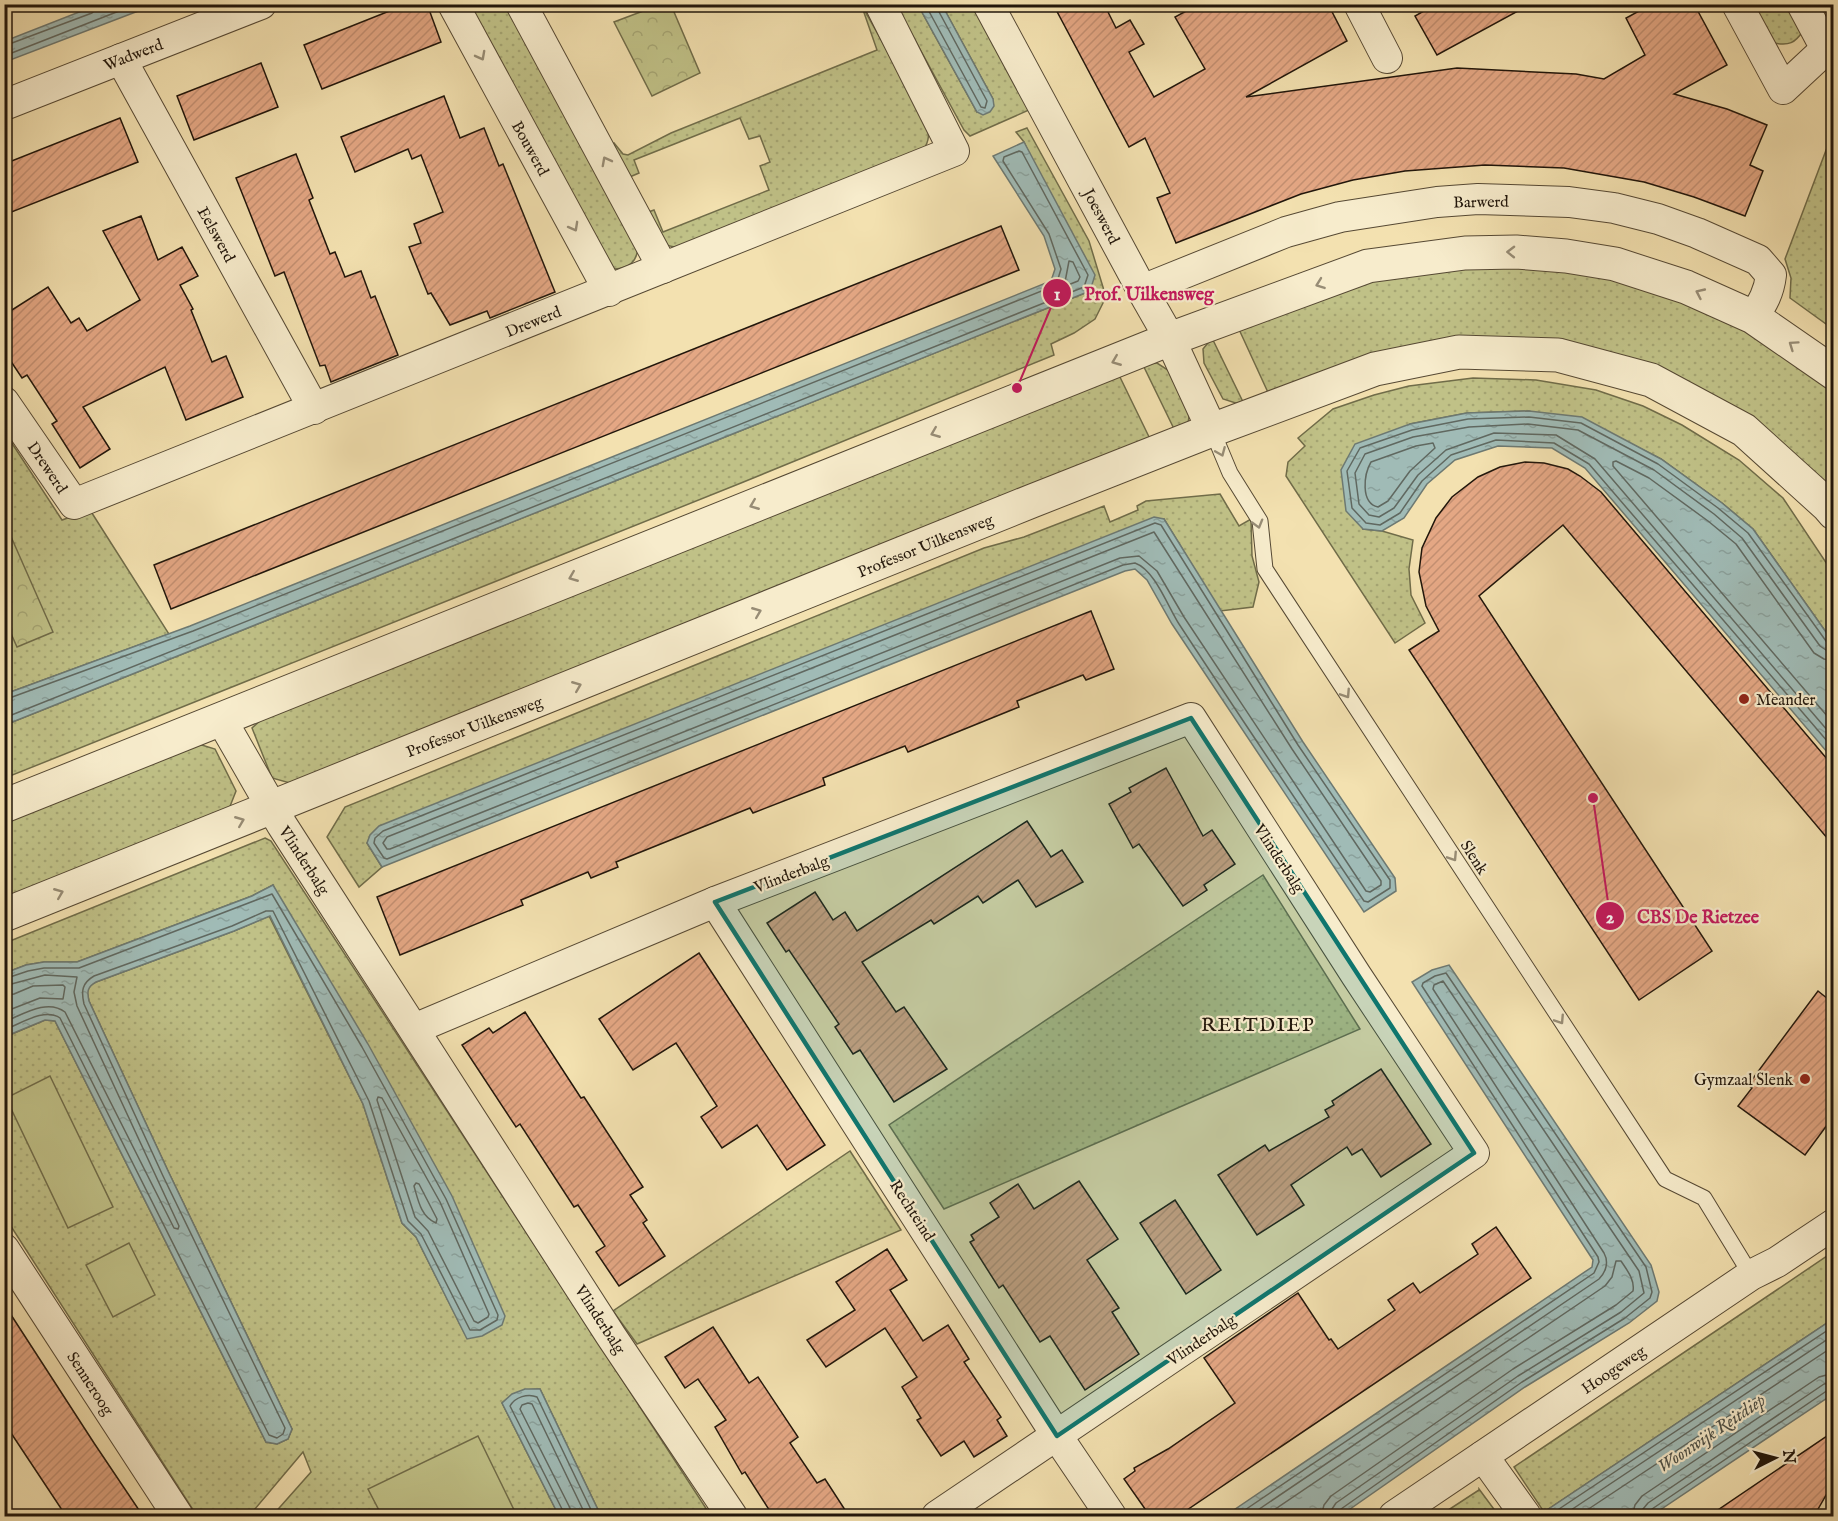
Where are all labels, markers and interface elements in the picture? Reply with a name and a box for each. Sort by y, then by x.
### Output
street label: Wadwerd [101,35,167,76]
one-way arrow [474,50,485,60]
street label: Bouwerd [506,118,553,180]
one-way arrow [602,157,613,168]
street label: Joeswerd [1076,184,1123,248]
street label: Barwerd [1453,193,1509,213]
street label: Eelswerd [192,204,239,267]
one-way arrow [567,221,578,232]
one-way arrow [1506,246,1515,259]
callout: Prof. Uilkensweg [1042,275,1225,311]
one-way arrow [1315,277,1326,289]
text: 1 [1054,284,1061,307]
text: Prof. Uilkensweg [1084,284,1215,307]
one-way arrow [1696,288,1707,300]
street label: Drewerd [503,302,565,343]
one-way arrow [1789,341,1800,352]
one-way arrow [1111,354,1122,366]
one-way arrow [930,426,941,438]
street label: Drewerd [22,438,71,498]
one-way arrow [1214,445,1226,456]
one-way arrow [749,498,760,510]
street label: Professor Uilkensweg [855,510,997,583]
one-way arrow [1251,519,1264,529]
one-way arrow [568,570,579,582]
one-way arrow [752,607,762,620]
one-way arrow [570,681,581,693]
one-way arrow [1339,687,1350,698]
place label: Meander [1756,691,1816,711]
marker: Meander [1737,692,1751,706]
street label: Professor Uilkensweg [404,693,546,763]
one-way arrow [234,816,245,828]
street label: Vlinderbalg [1248,820,1308,898]
street label: Vlinderbalg [273,822,333,900]
street label: Slenk [1455,837,1492,879]
one-way arrow [1446,850,1457,861]
street label: Vlinderbalg [751,851,832,899]
one-way arrow [53,888,64,900]
callout: CBS De Rietzee [1595,898,1771,934]
text: 2 [1606,907,1615,930]
text: CBS De Rietzee [1637,907,1760,930]
district label: REITDIEP [1201,1013,1315,1038]
one-way arrow [1553,1013,1564,1024]
place label: Gymzaal Slenk [1694,1071,1793,1091]
marker: Gymzaal Slenk [1798,1072,1812,1086]
street label: Rechteind [884,1177,939,1246]
street label: Vlinderbalg [569,1281,629,1359]
street label: Vlinderbalg [1163,1310,1240,1371]
street label: Hoogeweg [1578,1342,1650,1399]
street label: Senneroog [61,1349,117,1420]
water label: Woonwijk Reitdiep [1653,1390,1770,1479]
north arrow [1745,1428,1805,1488]
text: N [1777,1448,1799,1465]

